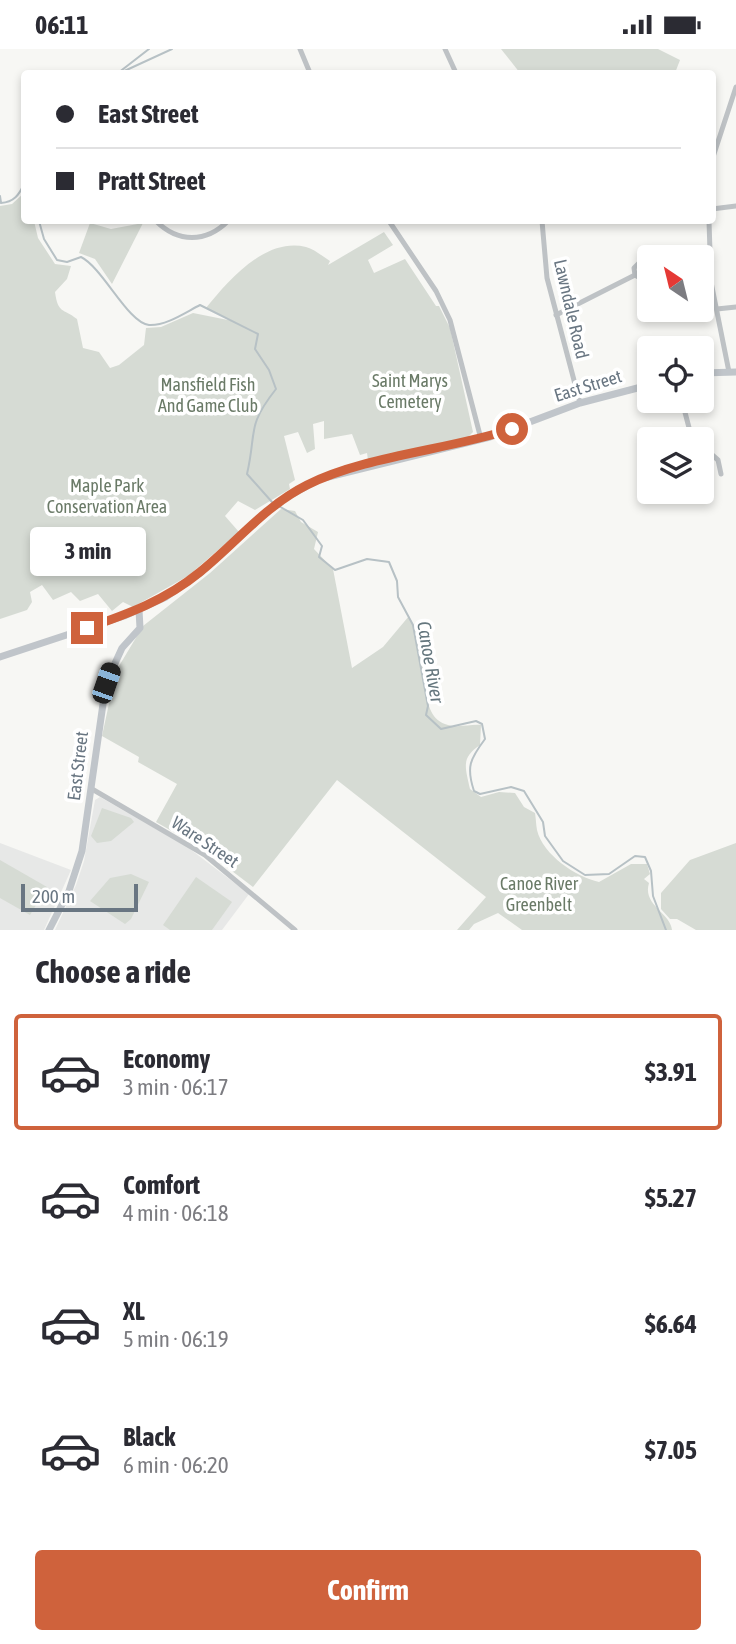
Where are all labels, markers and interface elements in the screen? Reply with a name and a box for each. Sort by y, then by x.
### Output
text: 06:11 [35,10,89,40]
text: East Street [98,99,198,129]
text: Pratt Street [98,166,206,196]
north arrow [637,245,714,322]
map controls [637,245,714,504]
street label: Lawndale Road [550,257,593,361]
button: locate [637,336,714,413]
street label: East Street [552,365,624,406]
park label: Saint Marys Cemetery [372,370,448,412]
park label: Mansfield Fish And Game Club [158,374,258,416]
route start [496,413,528,445]
button: layers [637,427,714,504]
park label: Maple Park Conservation Area [47,475,167,517]
callout: 3 min [29,526,145,575]
text: 3 min [65,538,111,564]
route end [71,612,103,644]
water label: Canoe River [413,619,449,706]
car [90,660,123,706]
street label: East Street [63,730,92,802]
street label: Ware Street [168,812,243,872]
park label: Canoe River Greenbelt [500,873,579,915]
scale bar [21,881,138,913]
text: 200 m [32,885,75,907]
text: Choose a ride [35,953,191,990]
icon: car [39,1041,102,1104]
text: Economy [123,1044,210,1074]
text: $3.91 [645,1057,697,1087]
text: 3 min · 06:17 [123,1074,229,1100]
icon: car [39,1167,102,1230]
text: Comfort [123,1170,200,1200]
text: $5.27 [645,1183,697,1213]
text: 4 min · 06:18 [123,1200,229,1226]
icon: car [39,1293,102,1356]
text: XL [123,1296,145,1326]
text: $6.64 [645,1309,697,1339]
text: 5 min · 06:19 [123,1326,229,1352]
icon: car [39,1419,102,1482]
text: Black [123,1422,175,1452]
text: $7.05 [645,1435,697,1465]
text: 6 min · 06:20 [123,1452,229,1478]
button: Confirm [35,1550,701,1630]

